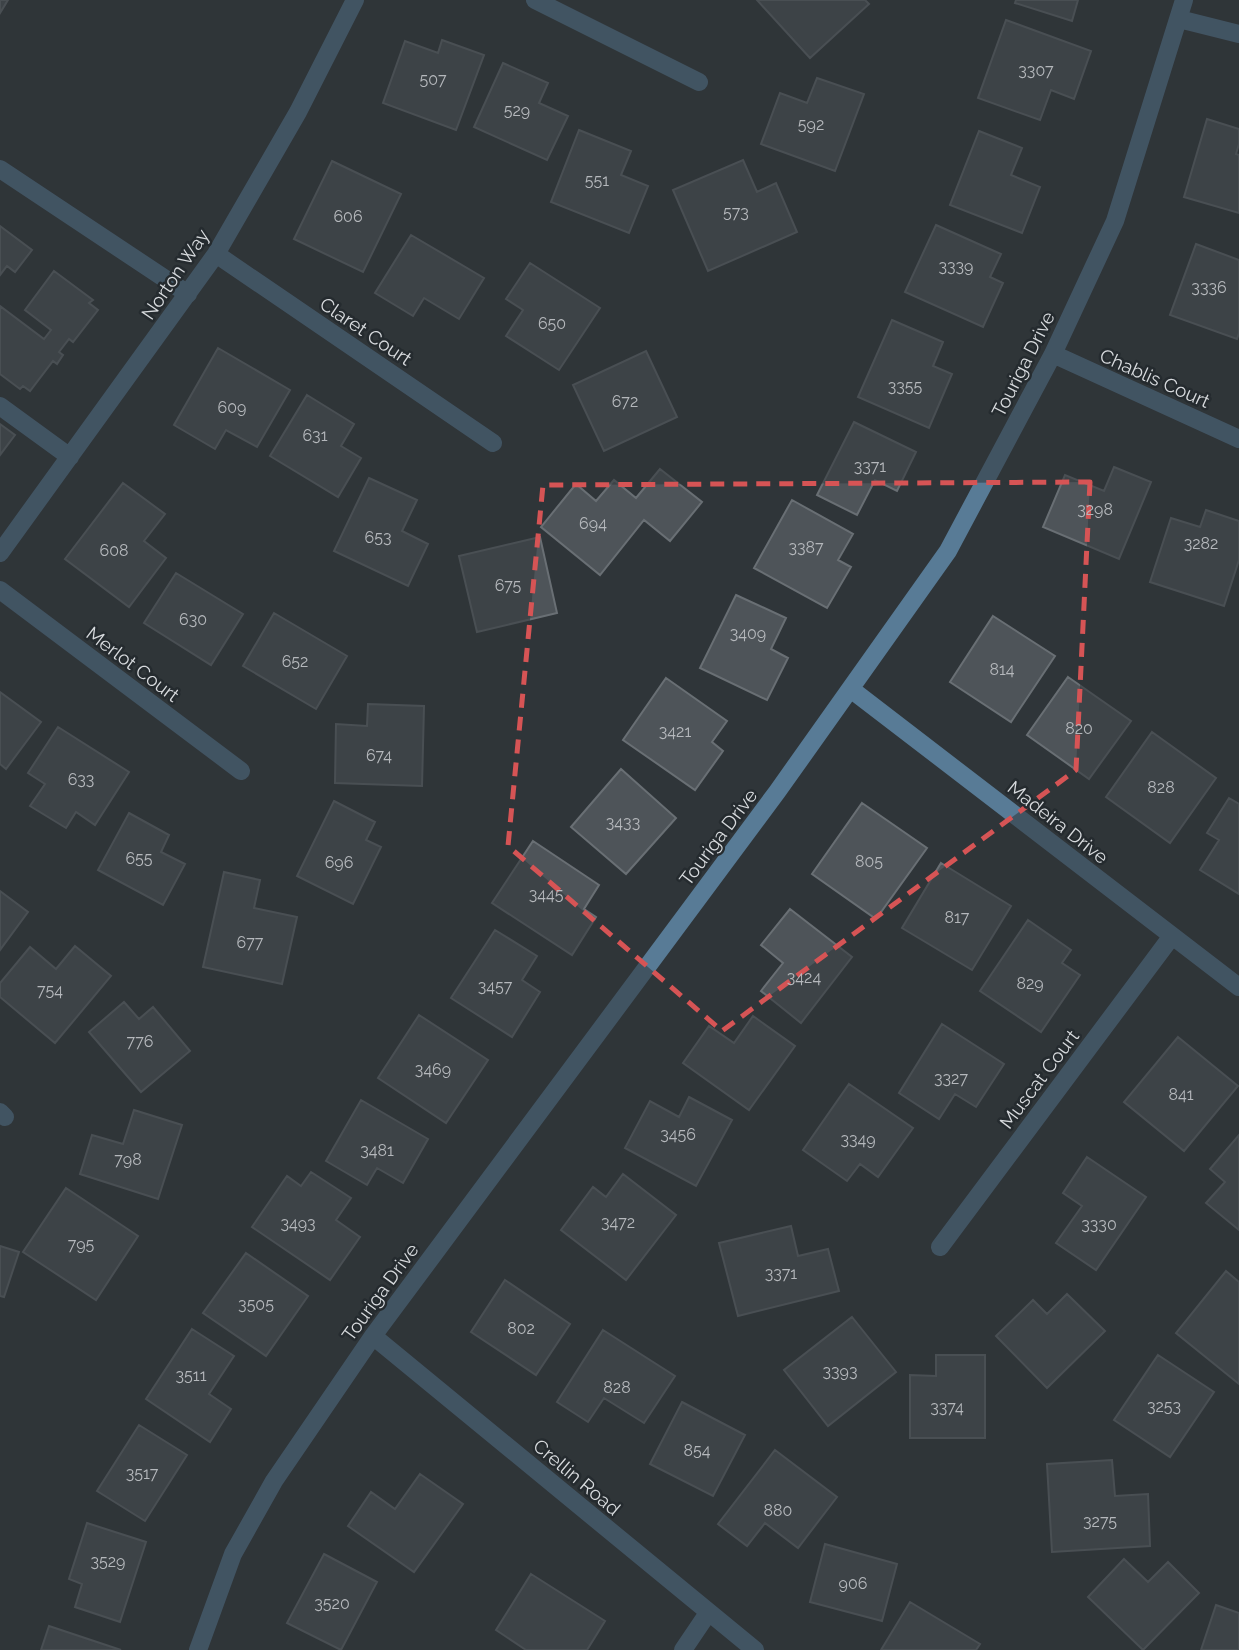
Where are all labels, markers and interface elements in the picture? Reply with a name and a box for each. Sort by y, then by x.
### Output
house number: 3307 [1018,61,1054,80]
house number: 507 [420,70,447,89]
house number: 529 [504,101,530,120]
house number: 592 [798,115,824,134]
house number: 551 [585,171,609,190]
house number: 573 [723,203,749,222]
house number: 606 [333,207,363,226]
street label: Norton Way [137,225,213,323]
house number: 3339 [938,257,974,276]
house number: 3336 [1191,278,1227,297]
street label: Claret Court [316,292,417,370]
street label: Touriga Drive [987,308,1059,420]
house number: 650 [538,314,566,333]
street label: Chablis Court [1097,344,1214,412]
house number: 3355 [888,377,923,396]
house number: 672 [612,392,638,411]
house number: 609 [218,398,246,417]
house number: 631 [302,426,328,445]
house number: 3371 [854,457,886,476]
house number: 3298 [1077,500,1113,519]
house number: 694 [579,514,607,533]
house number: 653 [365,528,391,547]
house number: 3282 [1184,534,1218,553]
house number: 3387 [788,538,824,557]
house number: 608 [100,541,128,560]
house number: 675 [495,576,522,595]
house number: 630 [179,610,207,629]
street label: Merlot Court [82,622,184,706]
house number: 3409 [730,624,766,643]
house number: 652 [282,652,308,671]
house number: 814 [989,660,1015,679]
house number: 820 [1065,719,1093,738]
house number: 3421 [659,722,691,741]
house number: 674 [366,746,392,765]
house number: 633 [68,770,94,789]
street label: Madeira Drive [1003,776,1113,868]
house number: 828 [1147,778,1175,797]
street label: Touriga Drive [675,784,761,890]
house number: 3433 [606,813,640,832]
house number: 655 [125,849,153,868]
house number: 805 [855,852,883,871]
house number: 696 [325,853,353,872]
house number: 3445 [529,885,564,904]
house number: 817 [945,908,970,927]
house number: 677 [237,933,264,952]
house number: 3424 [787,968,821,987]
house number: 829 [1016,974,1044,993]
house number: 3457 [478,977,513,996]
house number: 754 [37,981,63,1000]
street label: Muscat Court [995,1025,1084,1133]
house number: 776 [127,1032,153,1051]
house number: 3469 [415,1060,451,1079]
house number: 3327 [934,1069,968,1088]
house number: 841 [1168,1085,1194,1104]
house number: 3456 [660,1125,696,1144]
house number: 3349 [840,1130,876,1149]
house number: 3481 [360,1141,394,1160]
house number: 798 [114,1150,142,1169]
house number: 3472 [601,1213,635,1232]
house number: 3493 [280,1214,316,1233]
house number: 3330 [1081,1215,1117,1234]
house number: 795 [68,1235,95,1254]
street label: Touriga Drive [337,1239,423,1345]
house number: 3371 [765,1264,797,1283]
house number: 3505 [238,1295,274,1314]
house number: 802 [507,1319,535,1338]
house number: 3393 [822,1362,858,1381]
house number: 3511 [176,1366,207,1385]
house number: 828 [603,1378,631,1397]
house number: 3253 [1147,1397,1181,1416]
house number: 3374 [930,1398,964,1417]
street label: Crellin Road [529,1434,625,1520]
house number: 854 [684,1441,711,1460]
house number: 3517 [126,1464,159,1483]
house number: 880 [764,1501,792,1520]
house number: 3275 [1083,1512,1117,1531]
house number: 3529 [91,1552,125,1571]
house number: 906 [839,1574,867,1593]
house number: 3520 [314,1594,350,1613]

